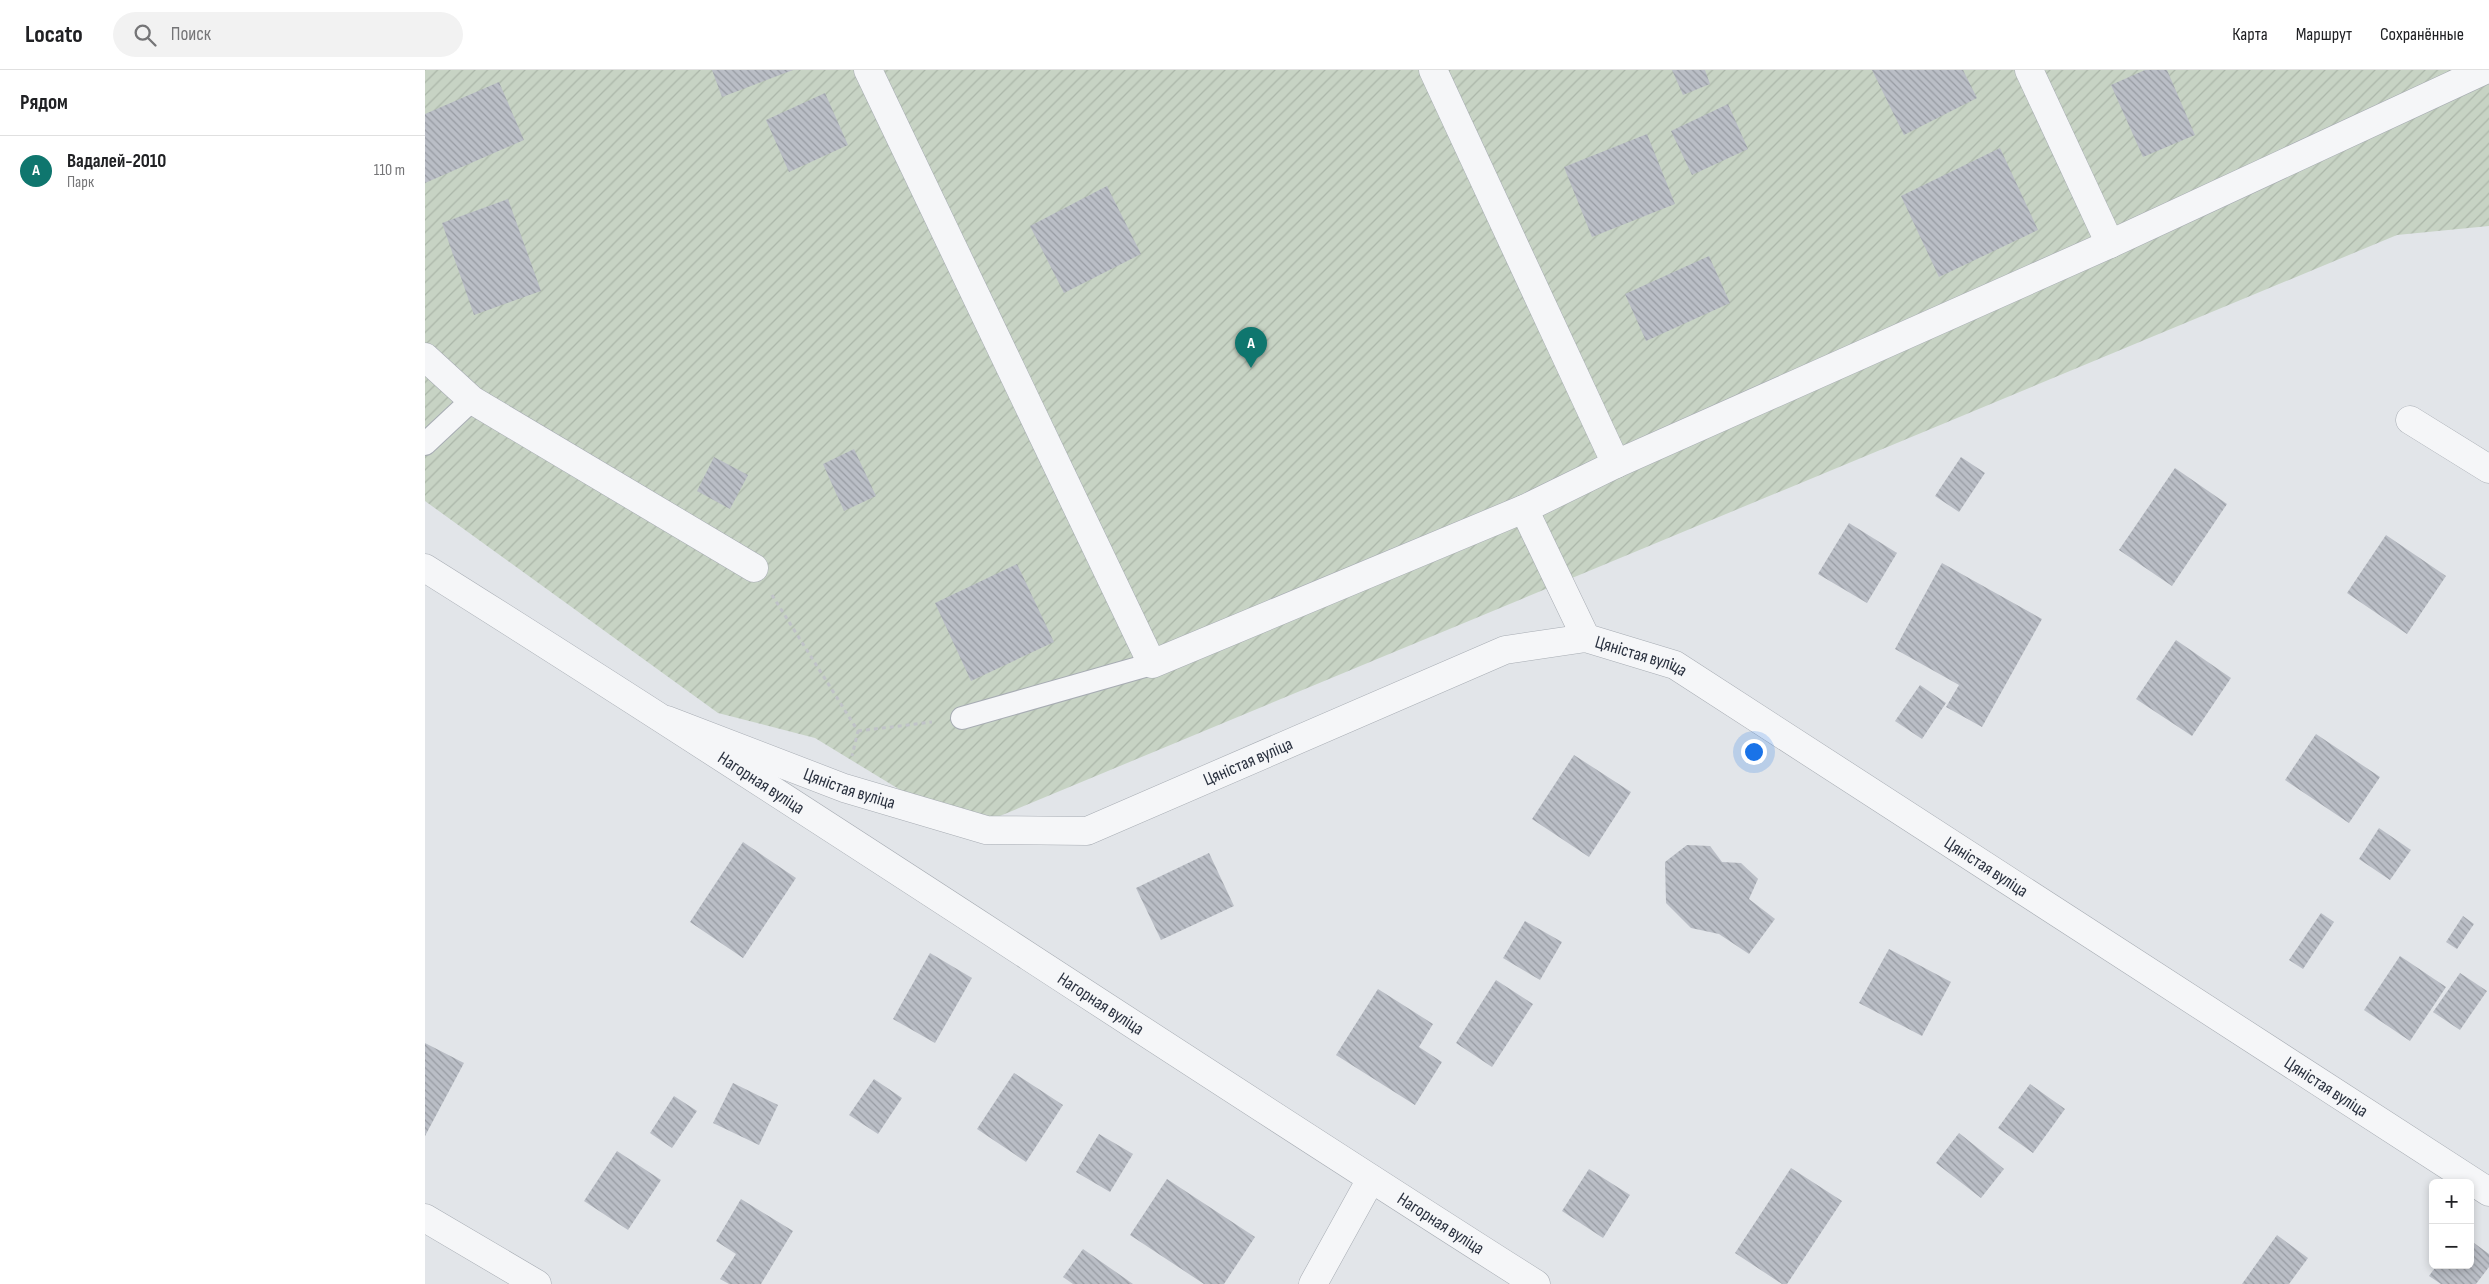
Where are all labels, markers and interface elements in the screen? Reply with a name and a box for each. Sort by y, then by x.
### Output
search box [113,12,463,57]
text: Locato [25,20,83,49]
icon: search [131,21,159,49]
text: Поиск [171,23,211,46]
text: Карта [2232,24,2268,45]
text: Маршрут [2296,24,2352,45]
text: Сохранённые [2380,24,2464,45]
text: Рядом [20,90,68,115]
text: Вадалей-2010 [67,150,166,173]
text: A [32,161,40,180]
text: 110 m [374,161,405,180]
text: Парк [67,173,94,192]
pin: A [1235,327,1267,368]
street label: Цяністая вуліца [1593,631,1691,681]
street label: Цяністая вуліца [1200,733,1296,790]
your location [1741,739,1767,765]
street label: Нагорная вуліца [714,747,808,819]
street label: Цяністая вуліца [801,764,898,814]
street label: Цяністая вуліца [1940,832,2032,902]
street label: Нагорная вуліца [1053,968,1148,1040]
street label: Цяністая вуліца [2280,1052,2372,1122]
map controls [2429,1179,2474,1269]
button: + [2429,1179,2474,1224]
street label: Нагорная вуліца [1393,1188,1488,1259]
button: − [2429,1224,2474,1269]

